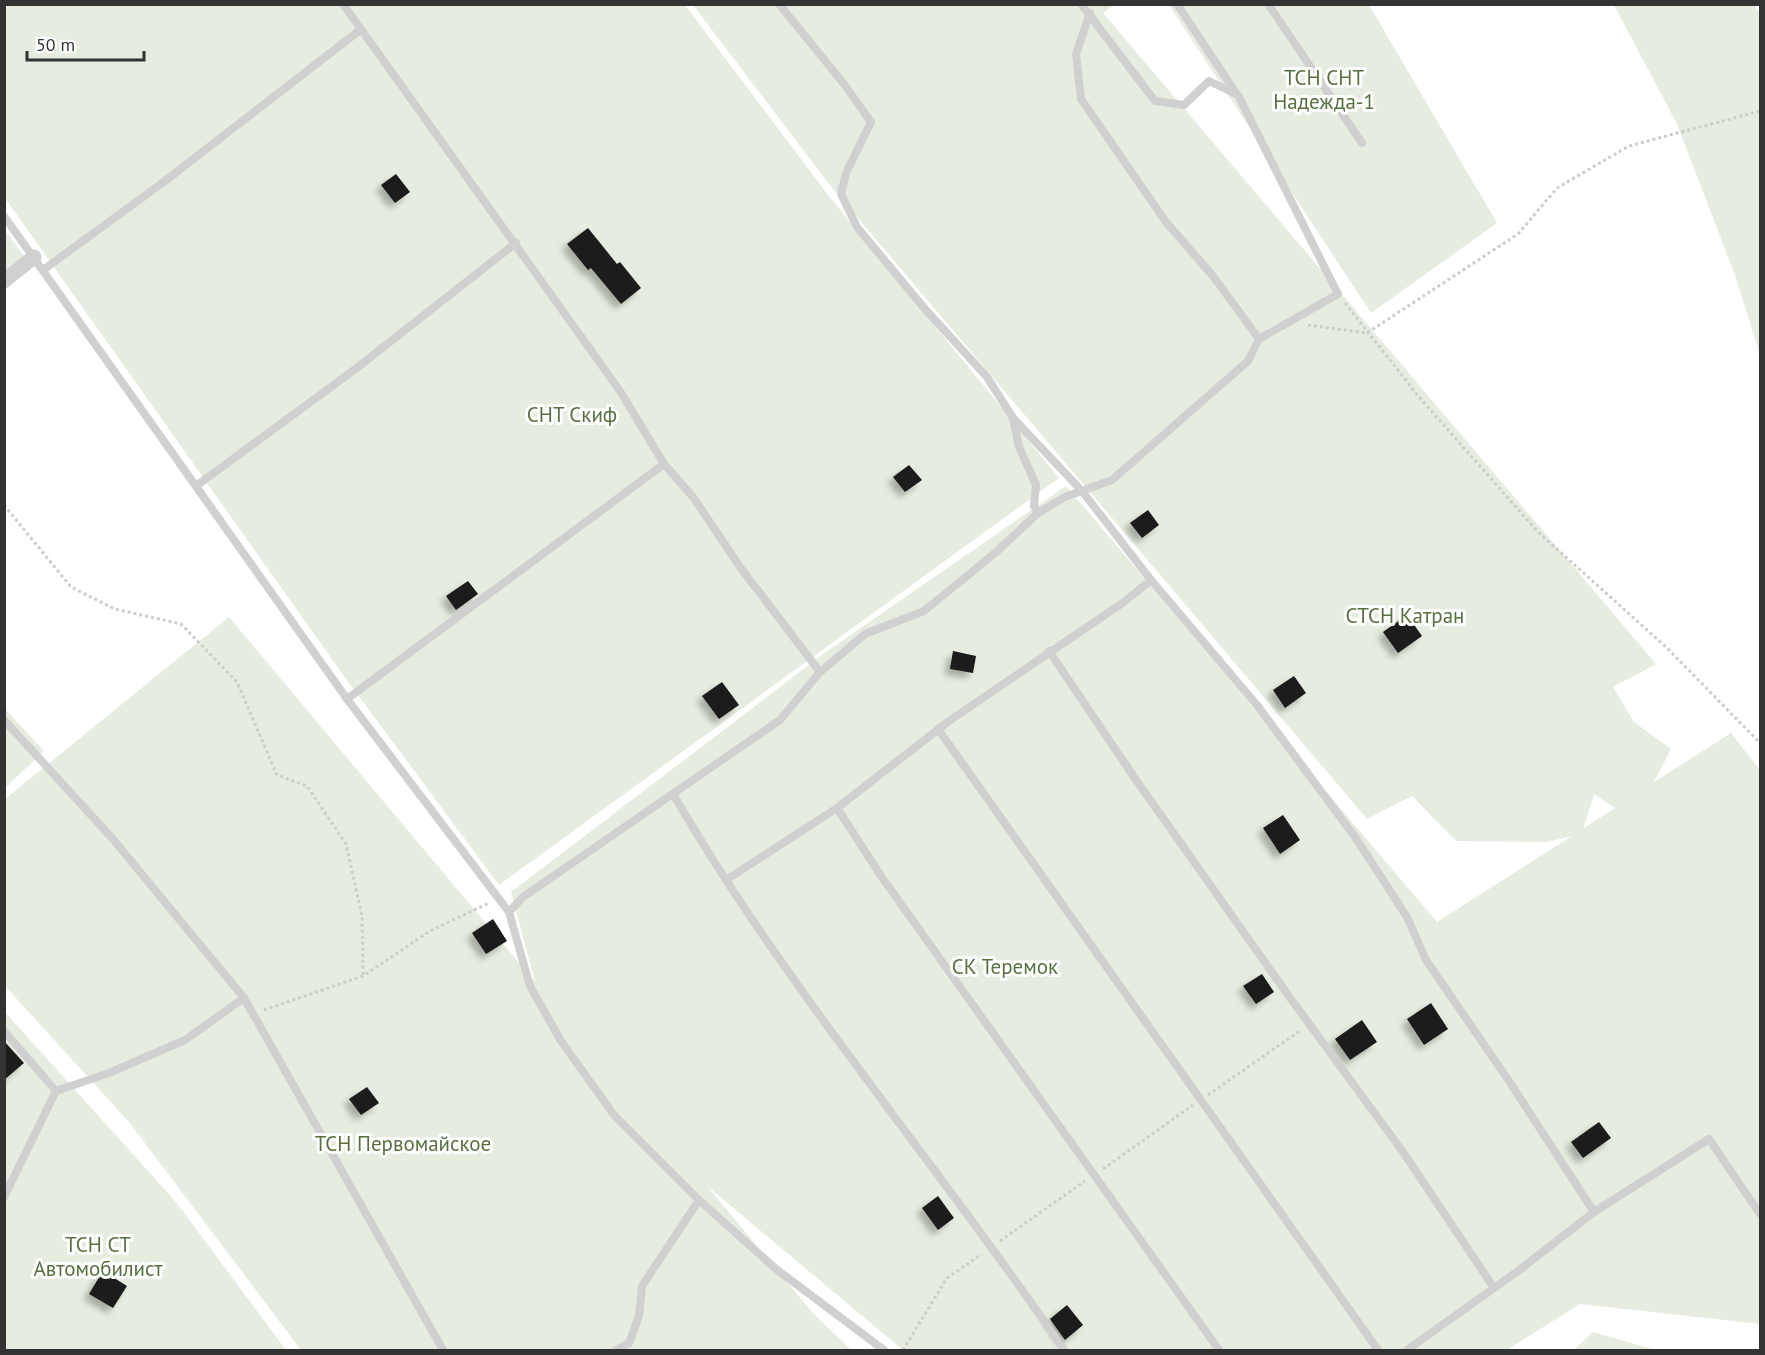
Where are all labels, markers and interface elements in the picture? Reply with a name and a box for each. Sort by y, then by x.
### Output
scale bar [27,24,144,62]
text: 50 m [36,33,75,56]
park label: ТСН СНТ Надежда-1 [1273,64,1375,115]
park label: СНТ Скиф [527,401,617,428]
park label: СТСН Катран [1346,602,1464,629]
park label: СК Теремок [952,953,1058,980]
park label: ТСН Первомайское [315,1130,491,1157]
park label: ТСН СТ Автомобилист [33,1231,163,1282]

